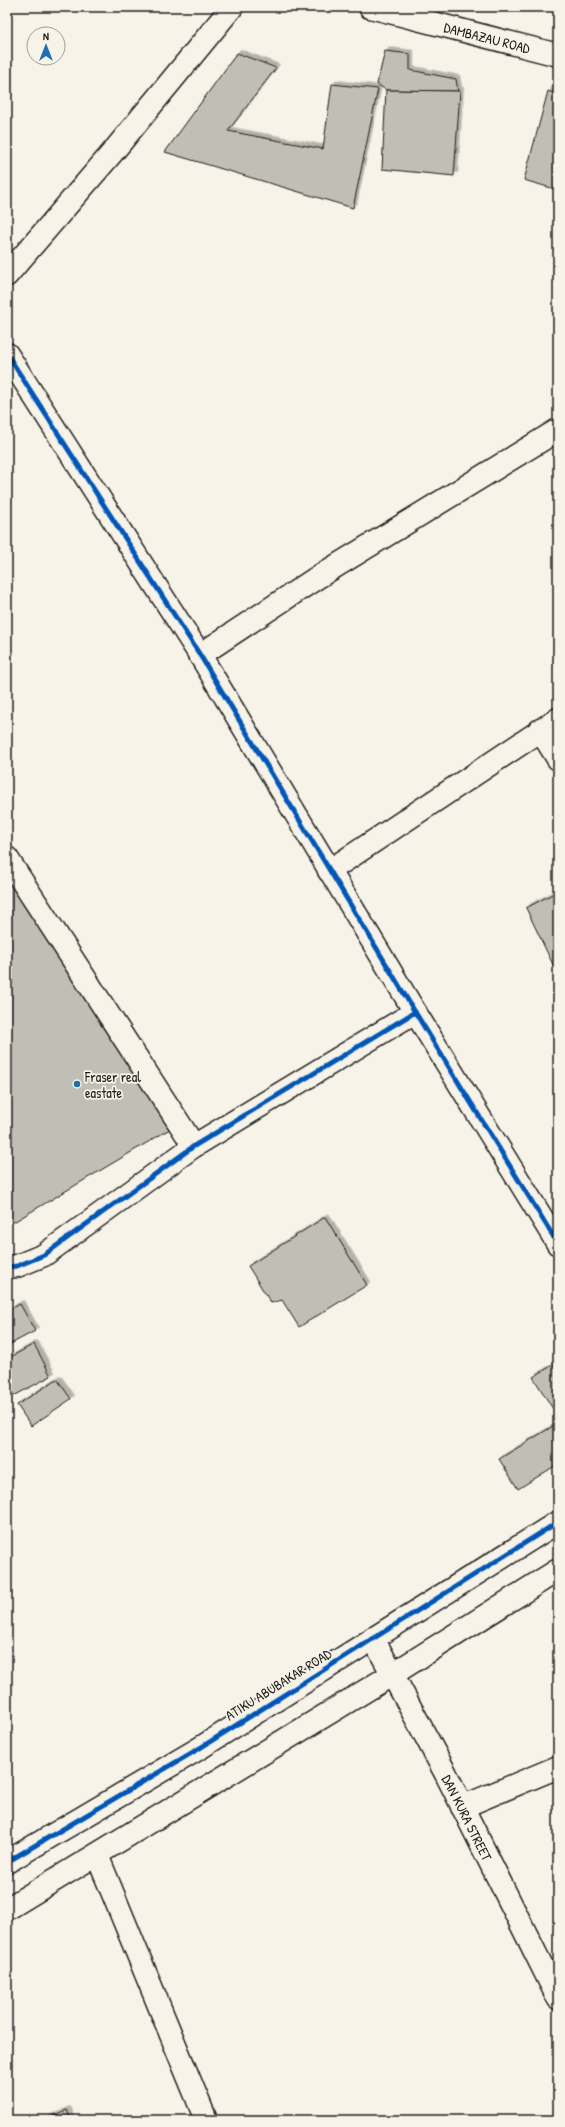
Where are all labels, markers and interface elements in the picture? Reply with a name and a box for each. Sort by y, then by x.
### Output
street label: DAMBAZAU ROAD [442,17,533,57]
north arrow [26,26,66,66]
text: N [43,29,49,43]
place label: Fraser real eastate [84,1067,141,1102]
marker: Fraser real eastate [72,1079,82,1089]
street label: ATIKU ABUBAKAR ROAD [221,1643,335,1724]
street label: DAN KURA STREET [438,1771,497,1864]

